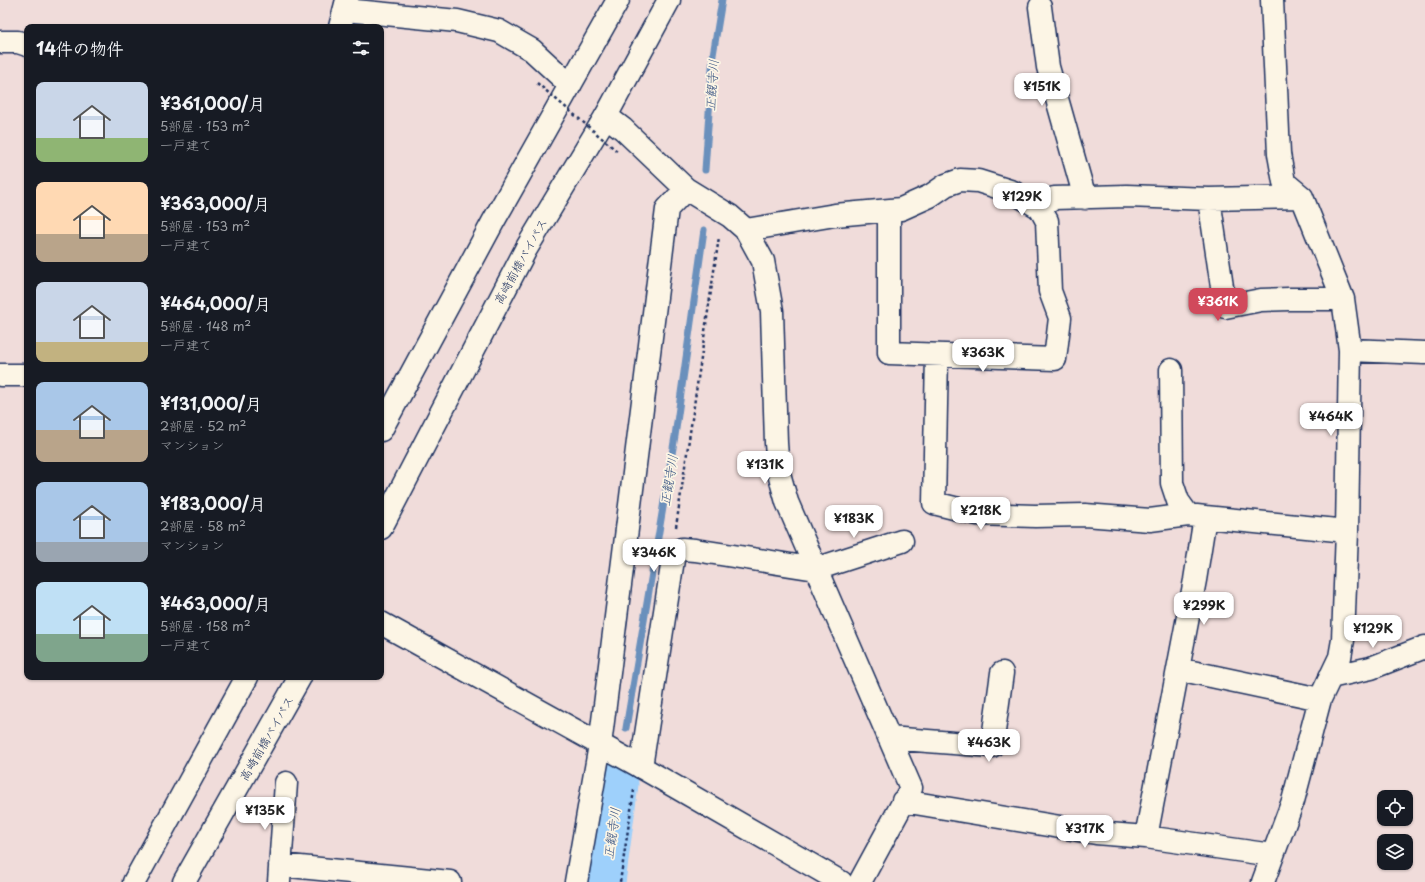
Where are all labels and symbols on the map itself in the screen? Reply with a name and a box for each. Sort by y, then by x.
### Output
water label: 正観寺川 [700,58,722,112]
pin: ¥151K [1014,73,1070,107]
pin: ¥129K [994,183,1050,217]
street label: 高崎前橋バイパス [489,215,551,307]
pin: ¥361K [1190,288,1246,322]
pin: ¥363K [955,339,1011,373]
pin: ¥464K [1303,403,1359,437]
pin: ¥131K [737,451,793,485]
water label: 正観寺川 [655,453,681,507]
pin: ¥218K [953,497,1009,531]
pin: ¥183K [826,505,882,539]
pin: ¥346K [626,539,682,573]
pin: ¥299K [1176,592,1232,626]
pin: ¥129K [1345,615,1401,649]
street label: 高崎前橋バイパス [234,692,298,784]
pin: ¥463K [961,729,1017,763]
pin: ¥135K [237,797,293,831]
water label: 正観寺川 [598,806,624,860]
pin: ¥317K [1057,815,1113,849]

